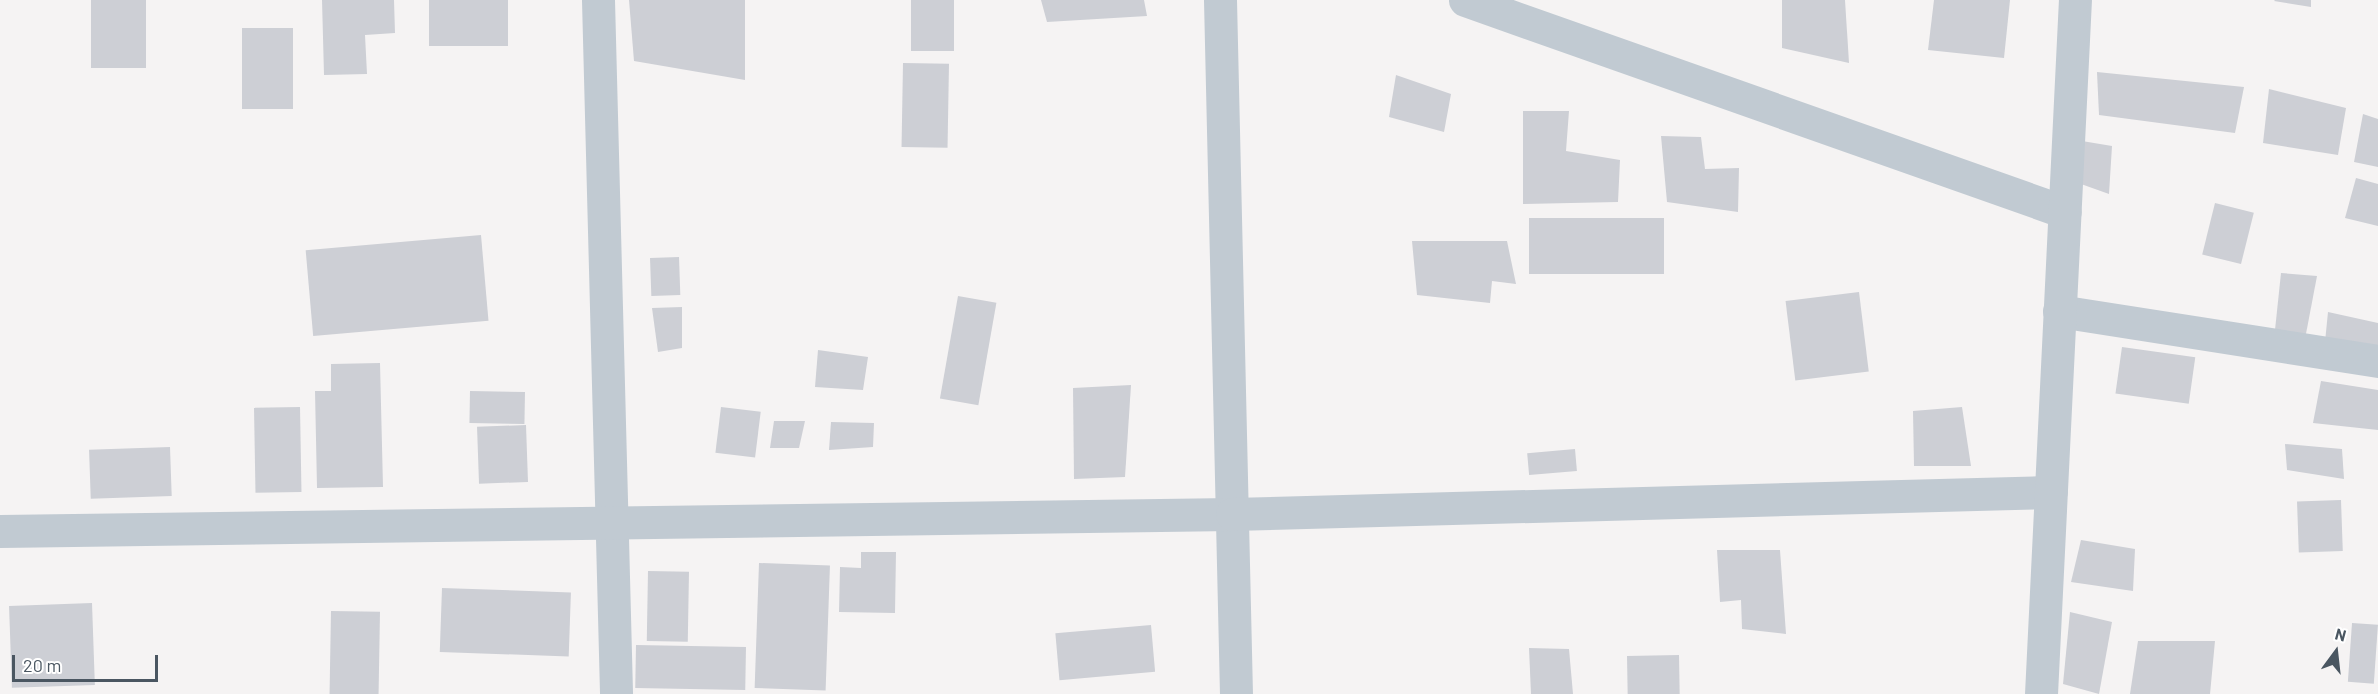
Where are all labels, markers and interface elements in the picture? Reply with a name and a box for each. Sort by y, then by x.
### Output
north arrow [2306,622,2366,682]
text: N [2333,624,2348,645]
scale bar [15,643,160,681]
text: 20 m [23,654,61,676]

